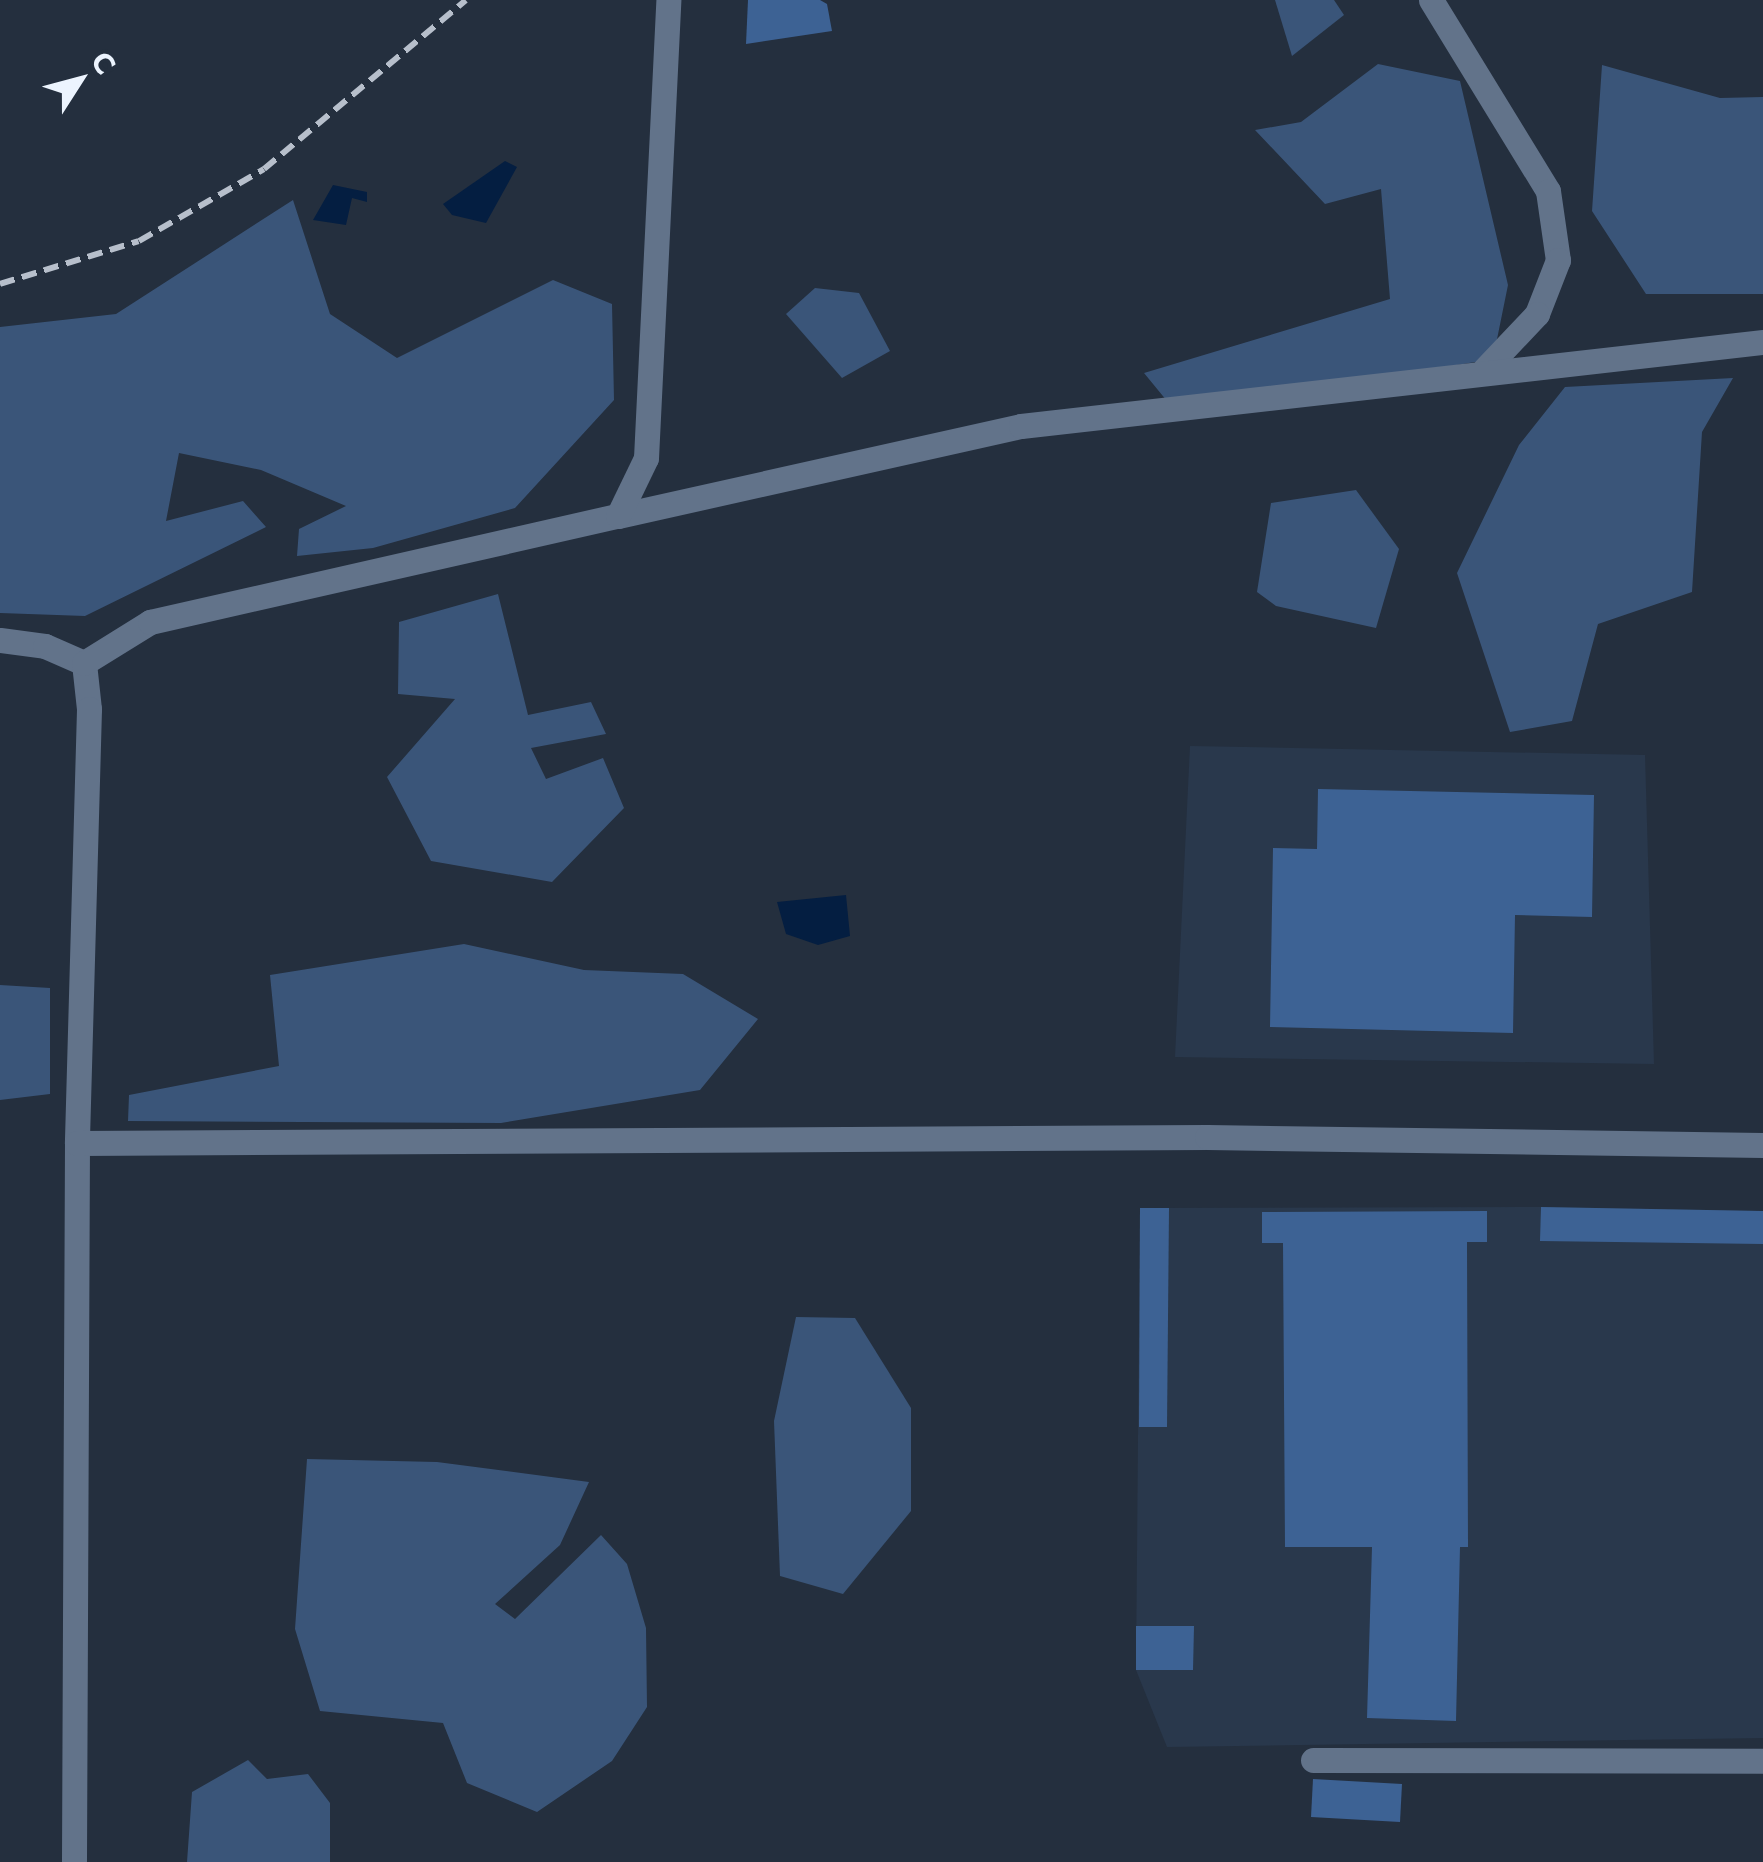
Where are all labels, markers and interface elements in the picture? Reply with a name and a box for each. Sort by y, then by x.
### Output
north arrow [30,30,130,130]
text: С [85,45,124,80]

